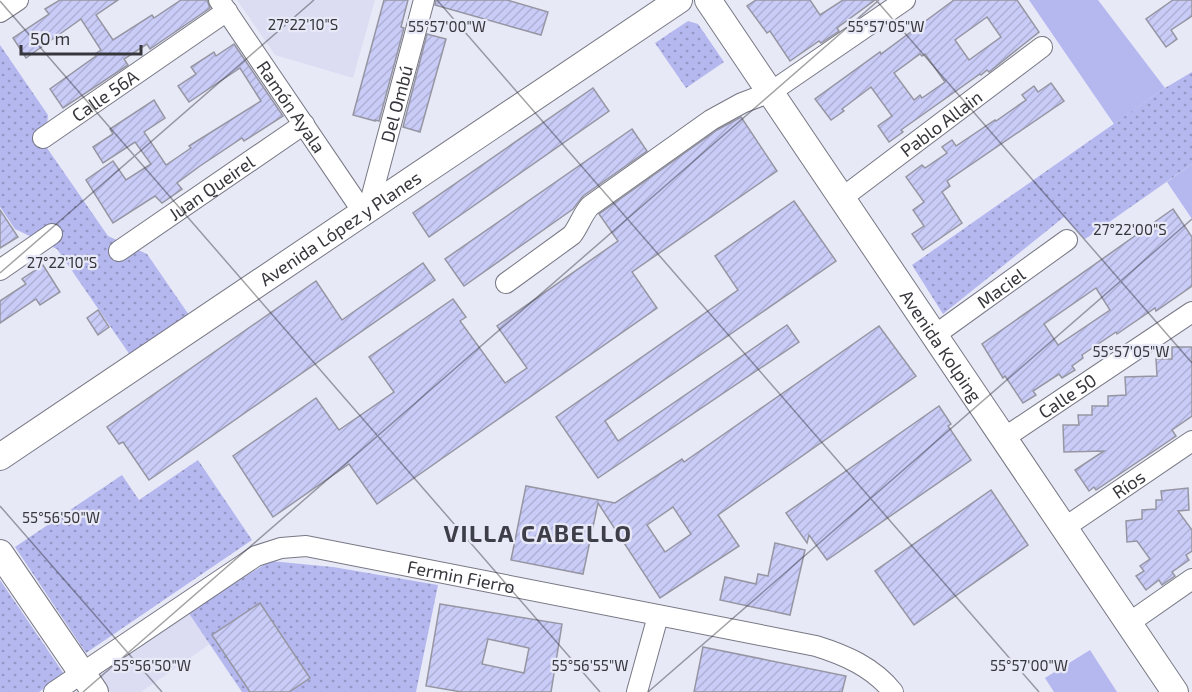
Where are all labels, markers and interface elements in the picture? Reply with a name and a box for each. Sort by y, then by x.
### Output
text: 27°22'10"S [268,15,338,33]
text: 55°57'00"W [408,17,486,35]
text: 55°57'05"W [848,17,924,35]
scale bar [21,18,141,56]
text: 50 m [30,27,70,49]
street label: Ramón Ayala [252,56,331,157]
street label: Del Ombú [376,63,417,145]
street label: Calle 56A [67,64,143,126]
street label: Pablo Allain [896,85,986,161]
street label: Juan Queirel [164,150,259,225]
street label: Avenida López y Planes [255,166,425,290]
text: 27°22'00"S [1093,220,1167,238]
text: 27°22'10"S [27,253,97,271]
street label: Maciel [972,263,1030,312]
street label: Avenida Kolping [896,285,987,406]
text: 55°57'05"W [1093,342,1169,360]
street label: Calle 50 [1034,368,1100,423]
street label: Ríos [1108,465,1149,503]
text: 55°56'50"W [22,508,100,526]
district label: VILLA CABELLO [444,518,632,547]
street label: Fermin Fierro [405,555,517,598]
text: 55°56'50"W [113,656,191,674]
text: 55°56'55"W [552,656,628,674]
text: 55°57'00"W [990,656,1068,674]

